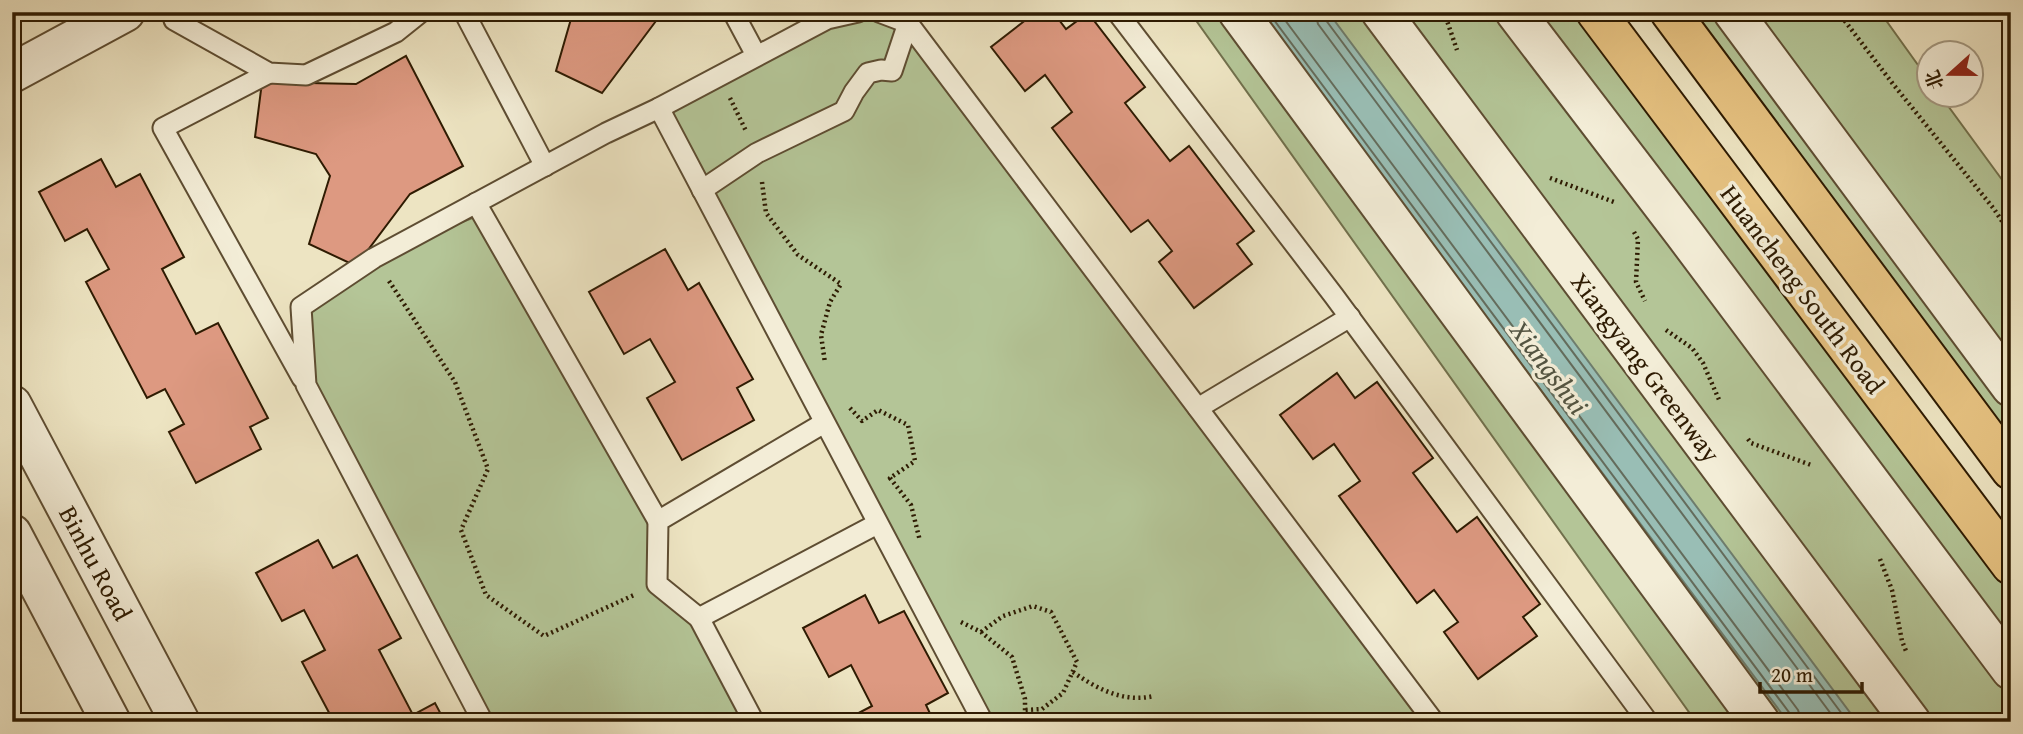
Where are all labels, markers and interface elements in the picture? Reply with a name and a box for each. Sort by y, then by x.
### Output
north arrow [1914,38,1984,108]
text: 北 [1918,66,1951,94]
street label: Huancheng South Road [1711,176,1895,402]
street label: Xiangyang Greenway [1561,264,1731,470]
water label: Xiangshui [1500,310,1599,423]
street label: Binhu Road [49,498,143,628]
scale bar [1760,650,1862,694]
text: 20 m [1771,659,1813,690]

